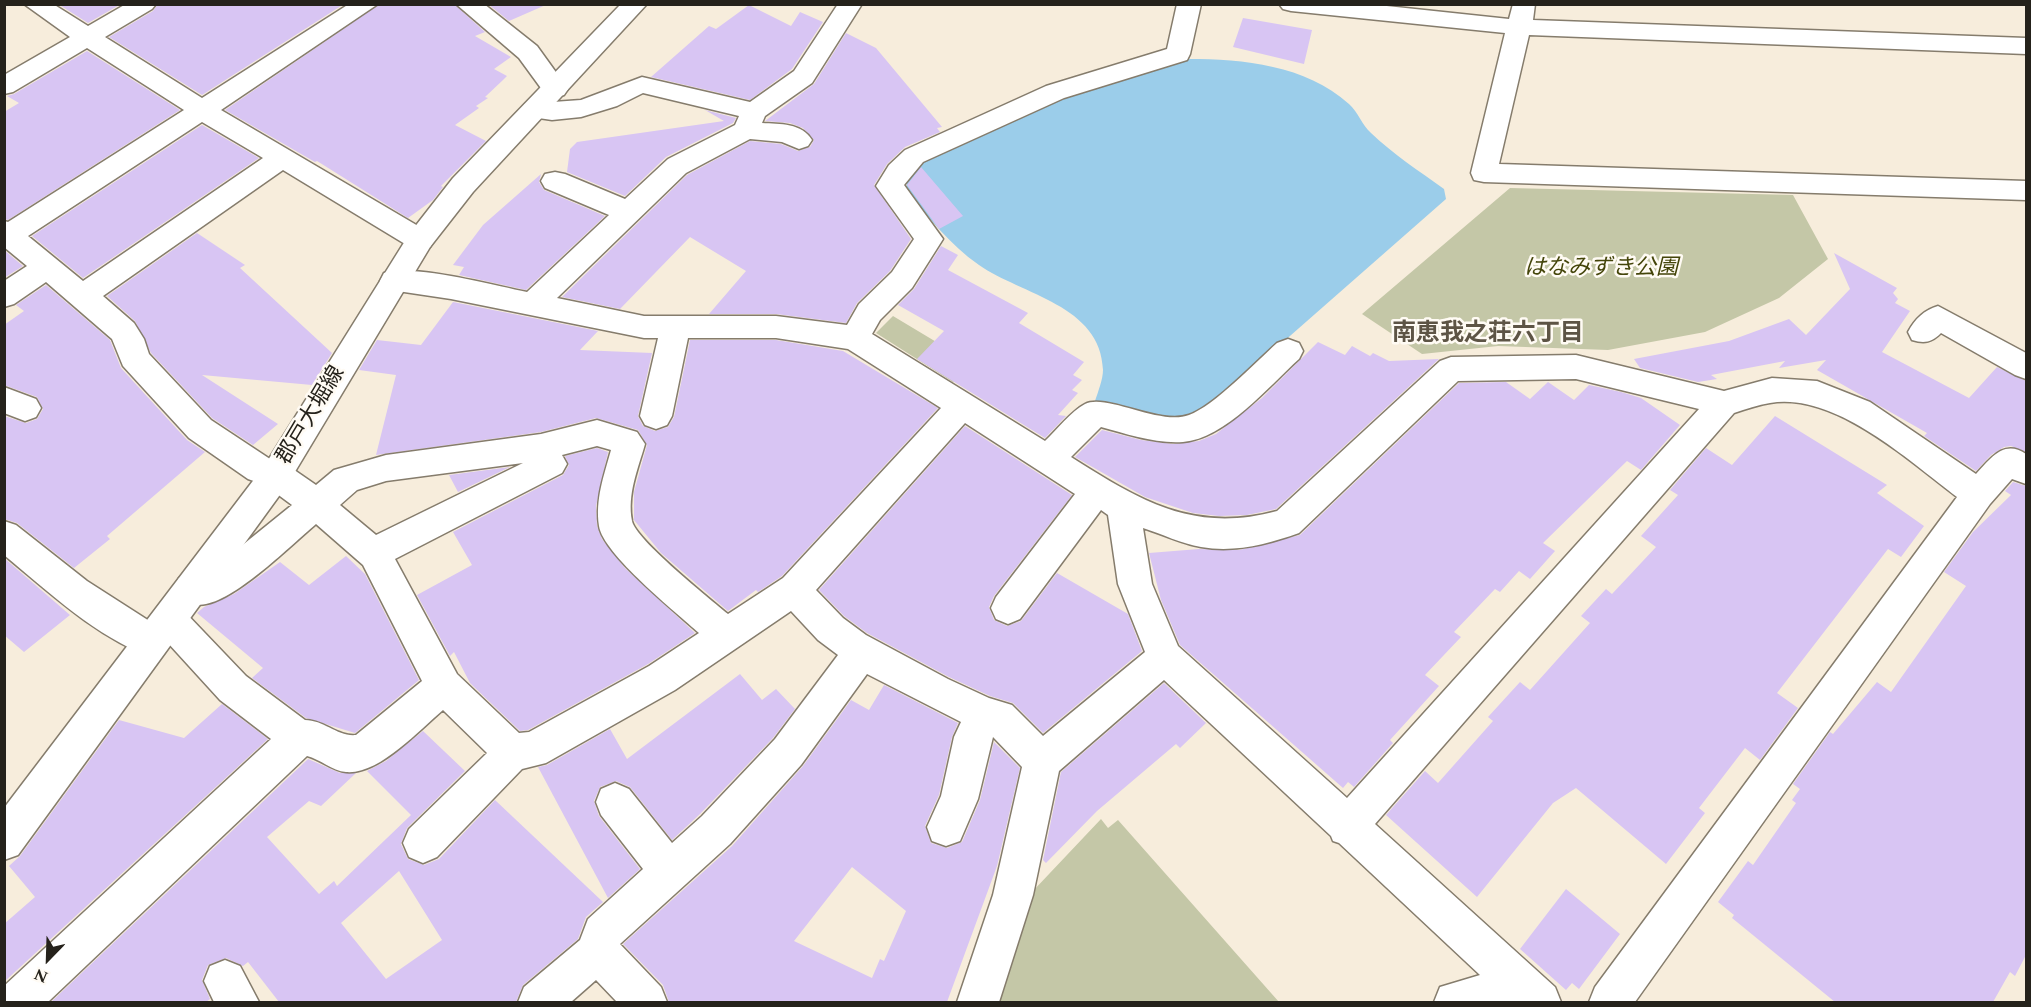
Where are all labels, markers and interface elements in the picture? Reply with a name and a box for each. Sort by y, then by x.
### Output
park label: はなみずき公園 [1524,257,1678,283]
district label: 南恵我之荘六丁目 [1392,321,1584,349]
street label: 郡戸大堀線 [272,362,352,470]
north arrow [18,929,78,989]
text: N [30,962,52,989]

